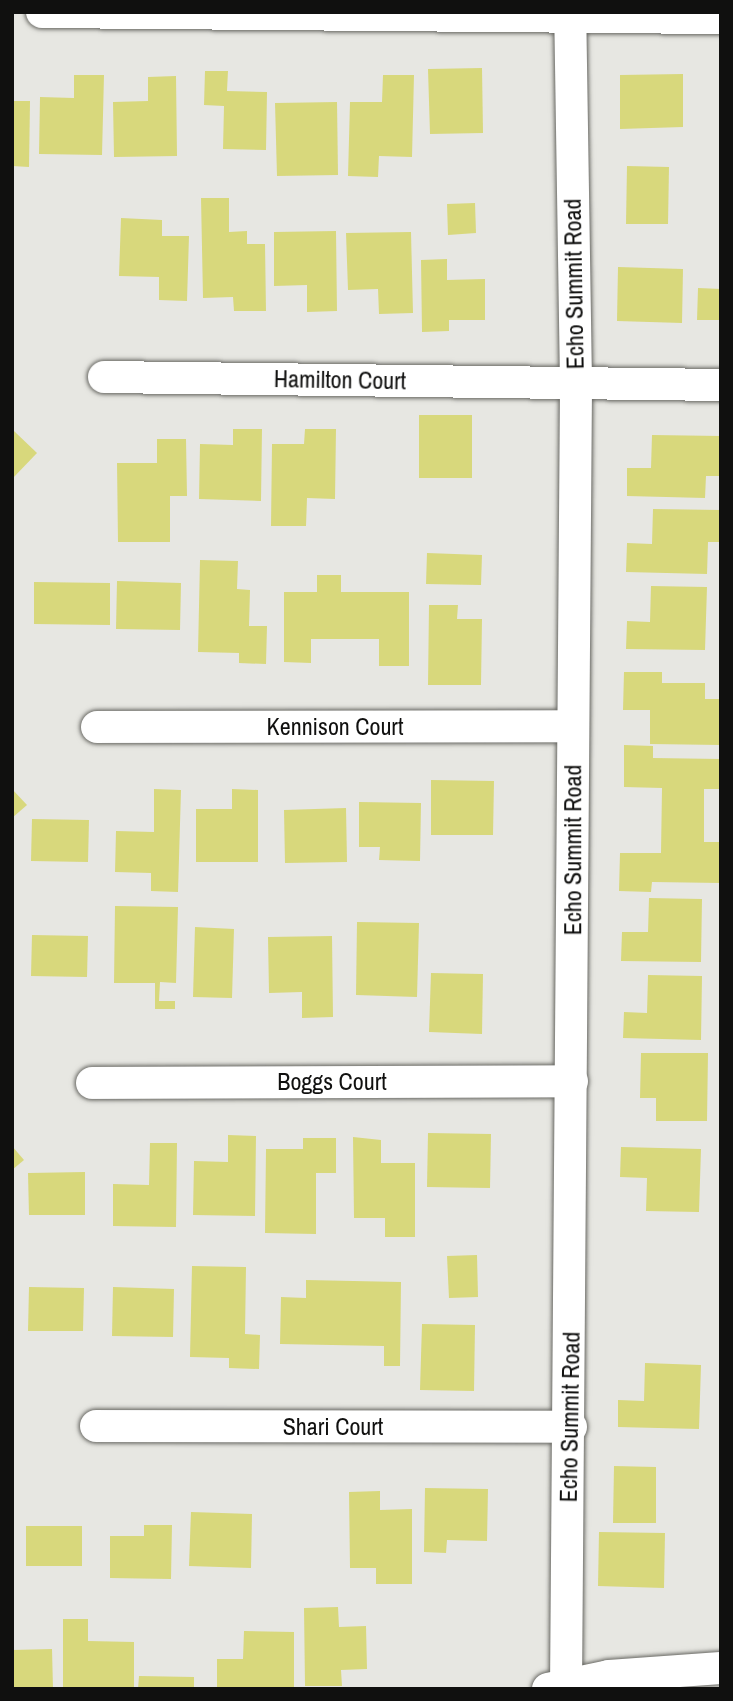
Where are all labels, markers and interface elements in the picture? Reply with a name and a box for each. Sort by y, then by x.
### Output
street label: Echo Summit Road [558,198,590,370]
street label: Hamilton Court [274,364,406,396]
street label: Kennison Court [267,713,403,741]
street label: Echo Summit Road [559,765,587,935]
street label: Boggs Court [277,1068,387,1096]
street label: Echo Summit Road [554,1331,586,1503]
street label: Shari Court [283,1413,383,1441]

